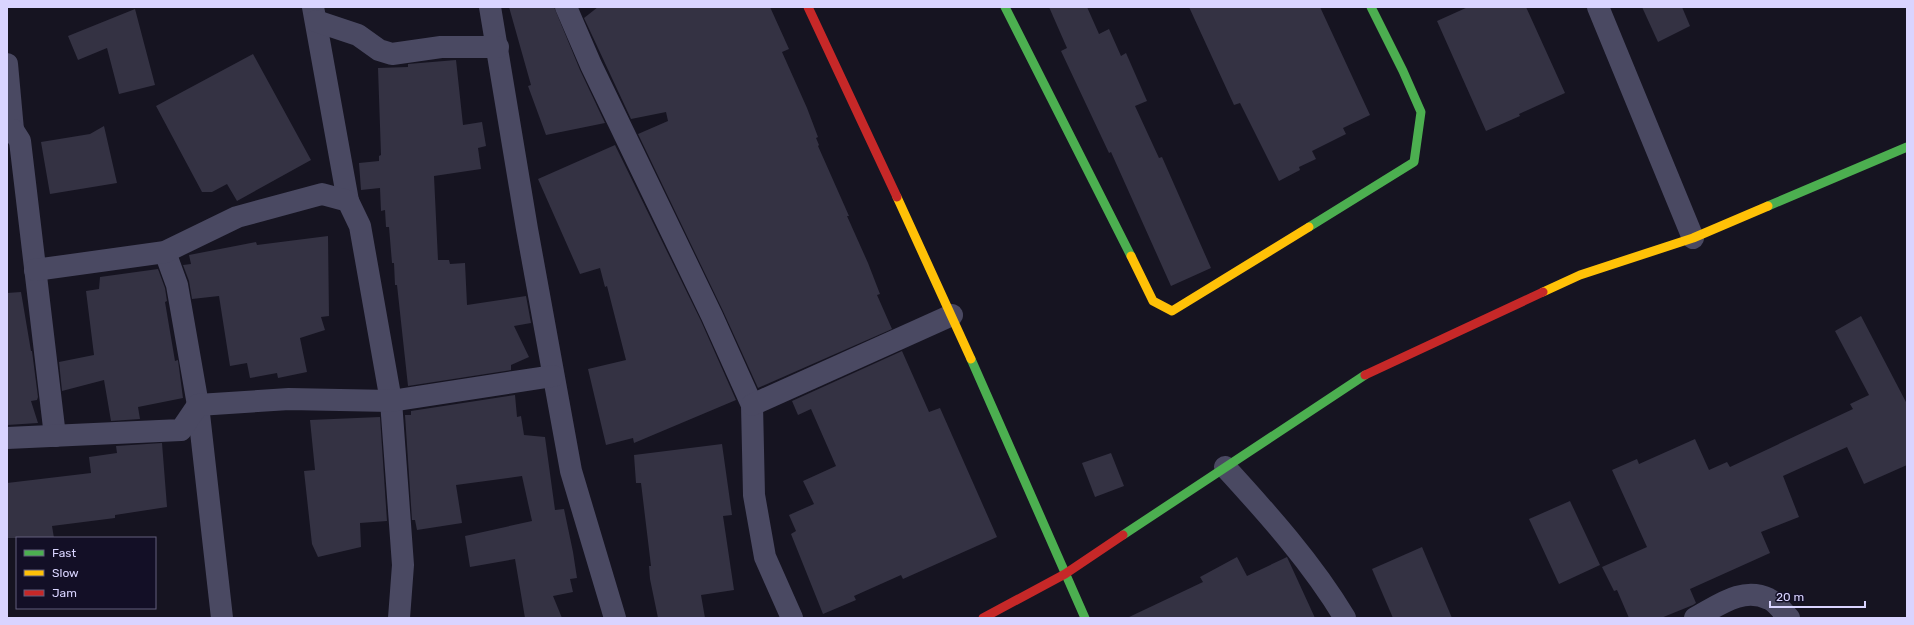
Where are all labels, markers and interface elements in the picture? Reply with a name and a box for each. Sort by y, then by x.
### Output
legend [16,537,156,609]
text: Fast [52,546,76,560]
text: Slow [52,566,79,580]
scale bar [1770,583,1865,609]
text: Jam [52,586,77,600]
text: 20 m [1776,590,1804,604]

